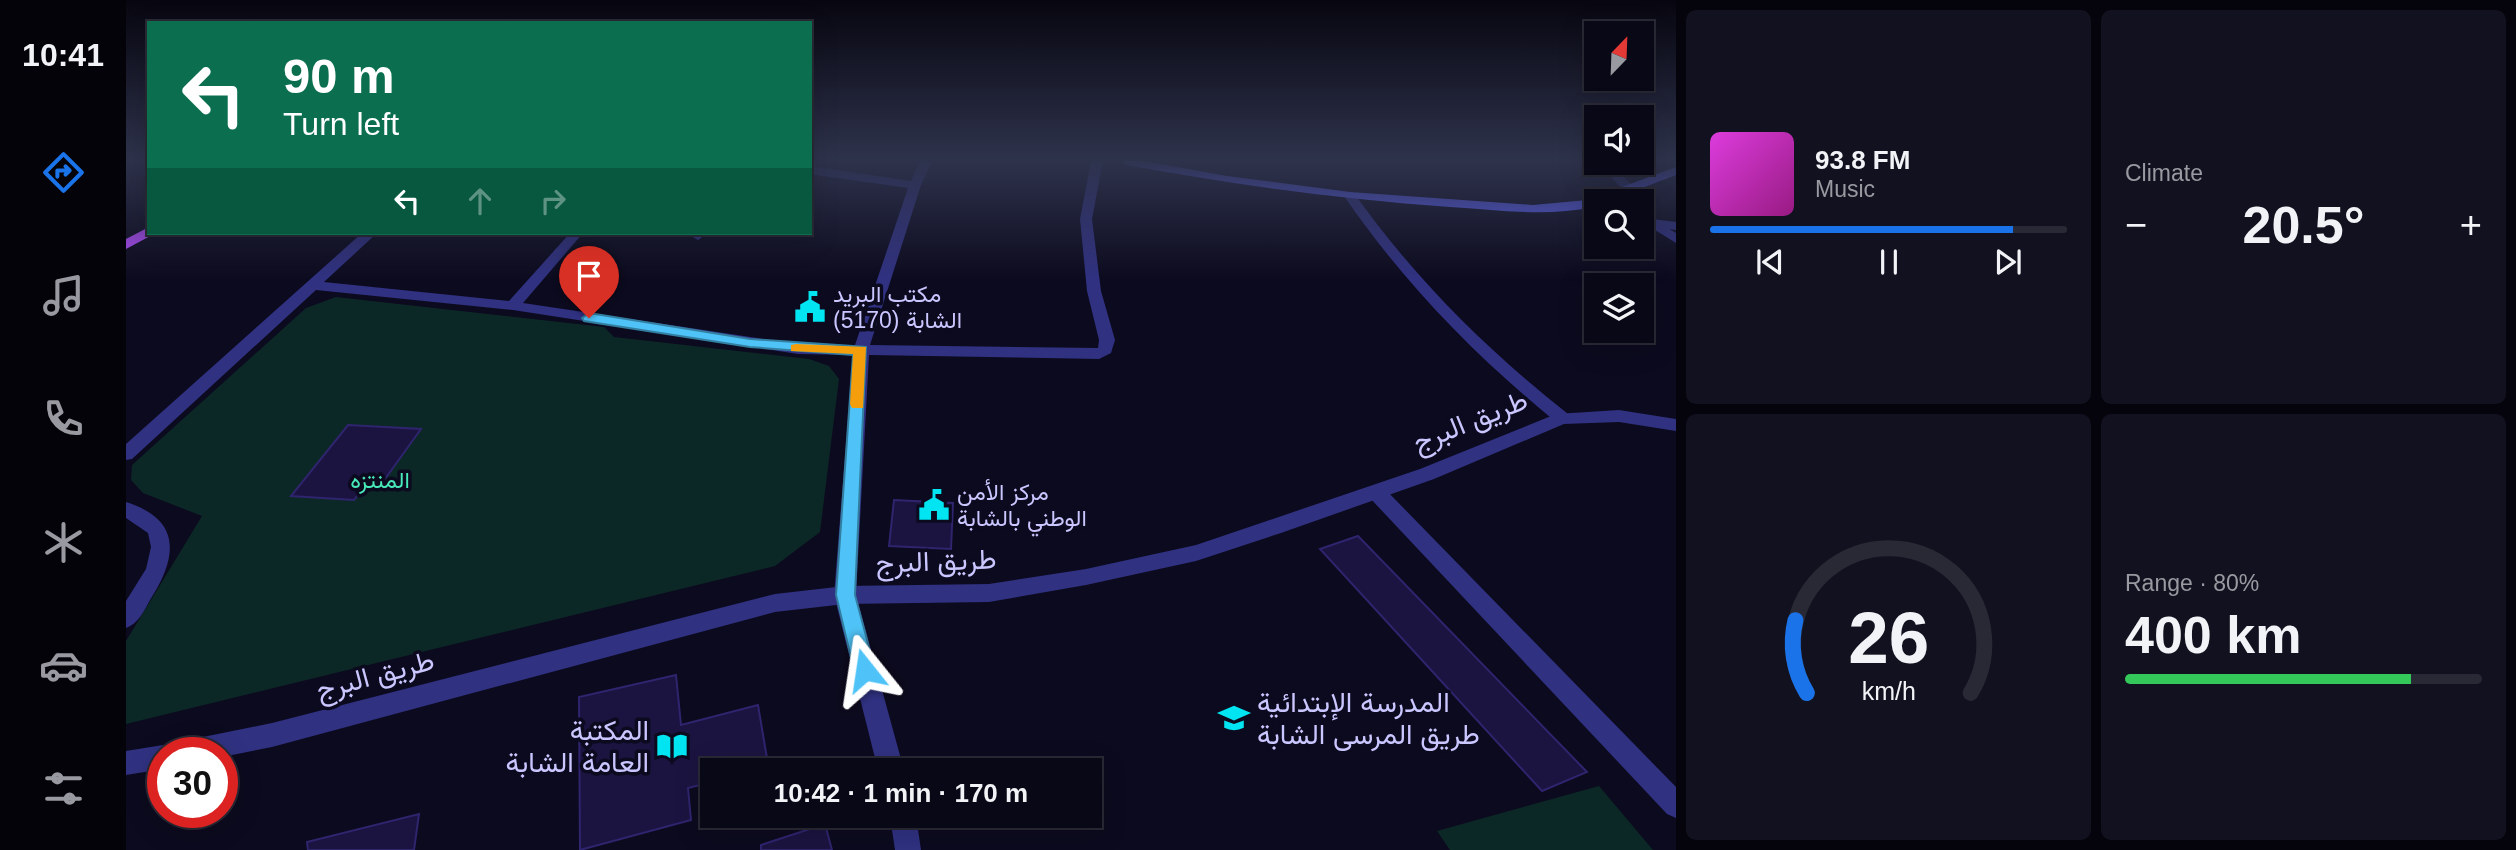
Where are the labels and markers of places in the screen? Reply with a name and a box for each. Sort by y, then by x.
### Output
pin [559,246,619,318]
place label: مكتب البريد الشابة (5170) [833,281,962,333]
public building icon: مكتب البريد الشابة (5170) [793,290,827,324]
place label: مركز الأمن الوطني بالشابة [957,479,1087,537]
public building icon: مركز الأمن الوطني بالشابة [917,488,951,522]
place label: المدرسة الإبتدائية طريق المرسى الشابة [1257,687,1480,752]
school or university icon: المدرسة الإبتدائية طريق المرسى الشابة [1217,701,1251,735]
place label: المكتبة العامة الشابة [506,715,649,779]
library icon: المكتبة العامة الشابة [655,729,689,763]

